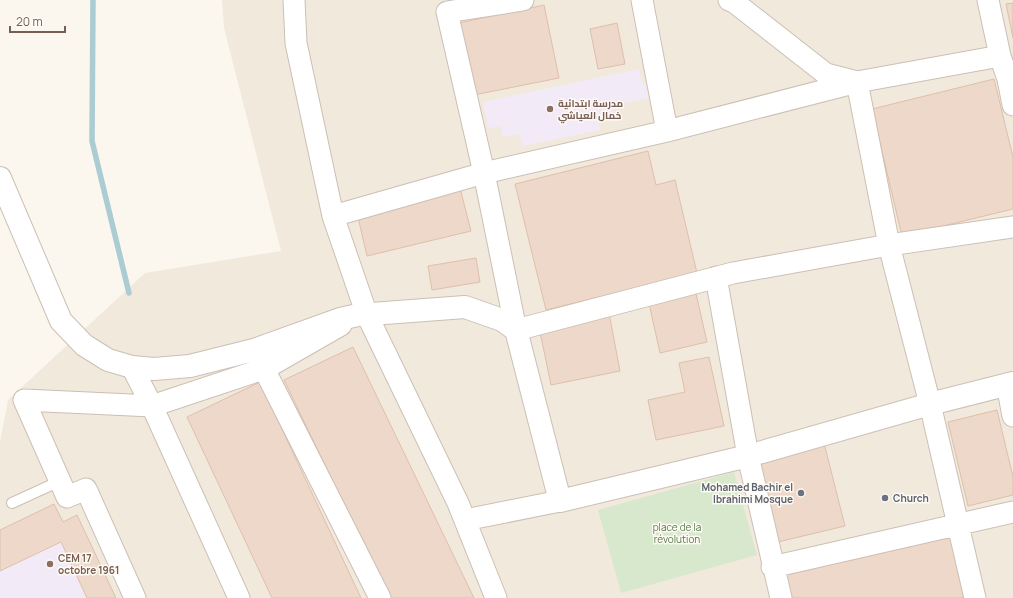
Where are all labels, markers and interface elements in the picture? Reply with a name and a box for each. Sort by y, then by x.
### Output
scale bar [10,8,65,34]
text: 20 m [16,13,43,30]
place label: مدرسة ابتدائية خمال العياشي [558,96,623,124]
marker: مدرسة ابتدائية خمال العياشي [545,104,555,114]
place label: Mohamed Bachir el Ibrahimi Mosque [701,480,793,506]
marker: Mohamed Bachir el Ibrahimi Mosque [796,488,806,498]
place label: Church [893,491,929,505]
marker: Church [880,493,890,503]
park label: place de la révolution [653,520,701,546]
place label: CEM 17 octobre 1961 [58,551,119,577]
marker: CEM 17 octobre 1961 [45,559,55,569]

